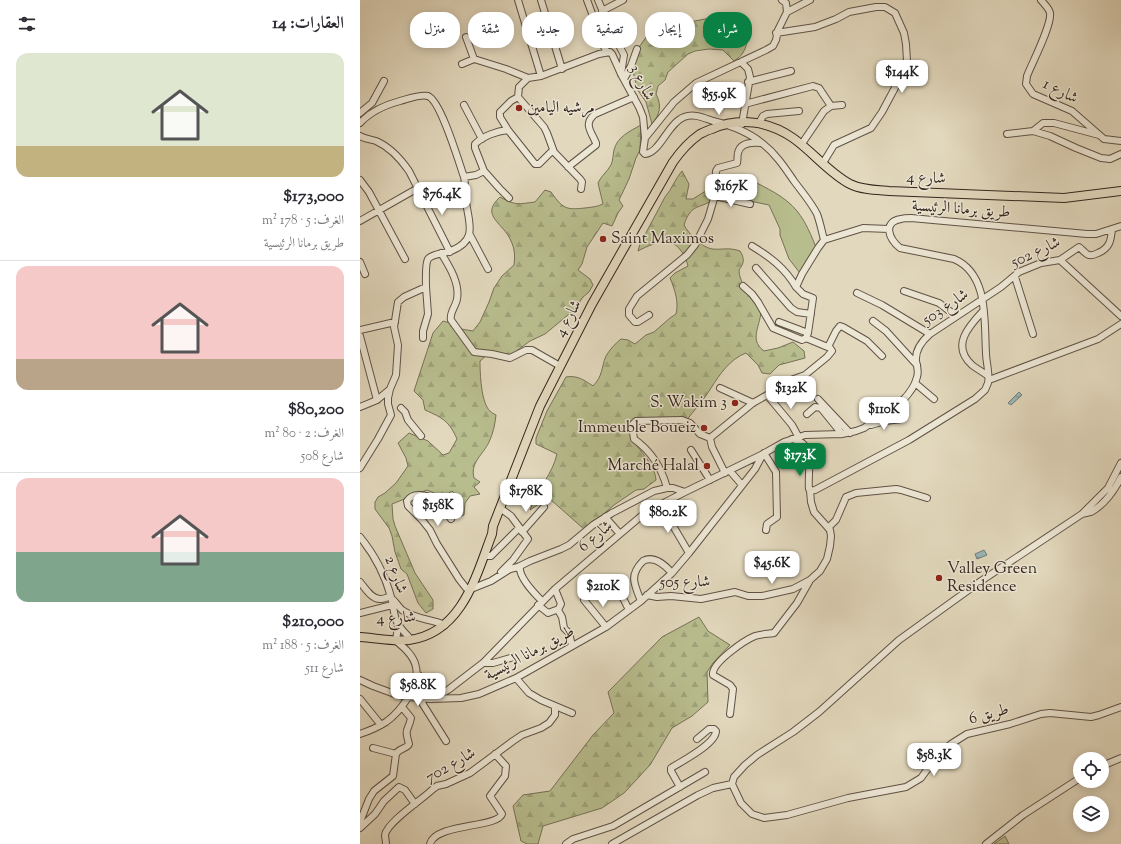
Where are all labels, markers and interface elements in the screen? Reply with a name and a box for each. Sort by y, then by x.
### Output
text: العقارات: 14 [272,12,344,36]
chip: منزل [410,12,460,48]
chip: شقة [468,12,514,48]
chip: جديد [522,12,574,48]
chip: تصفية [582,12,637,48]
chip: إيجار [645,12,695,48]
chip: شراء [703,12,752,48]
icon: filters [16,13,38,35]
pin: $144K [874,60,930,94]
street label: شارع 3 [622,61,660,105]
text: $144K [885,64,919,82]
street label: شارع 1 [1038,73,1082,111]
icon: home [144,79,216,151]
pin: $55.9K [686,82,752,116]
text: $55.9K [702,86,736,104]
place label: مرشيه اليامين [527,97,595,120]
marker: مرشيه اليامين [514,103,524,113]
street label: شارع 4 [906,167,946,191]
pin: $167K [703,174,759,208]
text: $167K [714,178,748,196]
pin: $76.4K [409,182,475,216]
text: $173,000 [283,185,344,209]
text: $76.4K [423,186,461,204]
street label: طريق برمانا الرئيسية [911,195,1011,225]
text: الغرف: 5 · 178 m² [262,212,344,230]
place label: Saint Maximos [611,228,714,251]
street label: شارع 502 [1006,231,1065,275]
marker: Saint Maximos [598,234,608,244]
text: طريق برمانا الرئيسية [264,235,344,253]
street label: شارع 503 [917,284,974,333]
icon: home [144,292,216,364]
street label: شارع 4 [550,296,588,342]
pin: $132K [763,376,819,410]
text: $132K [775,380,807,398]
place label: S. Wakim 3 [650,392,727,415]
pin: $110K [856,397,912,431]
text: $80,200 [288,398,344,422]
marker: S. Wakim 3 [730,398,740,408]
text: $110K [868,401,900,419]
place label: Immeuble Boueiz [578,417,696,440]
marker: Immeuble Boueiz [699,423,709,433]
text: الغرف: 2 · 80 m² [265,425,344,443]
pin: $173K [772,443,828,477]
text: $173K [784,447,816,465]
text: شارع 508 [301,448,344,466]
place label: Marché Halal [608,455,700,478]
marker: Marché Halal [702,461,712,471]
pin: $178K [498,479,554,513]
text: $178K [509,483,543,501]
pin: $158K [410,493,466,527]
text: $158K [422,497,454,515]
pin: $80.2K [635,500,701,534]
icon: home [144,504,216,576]
text: $80.2K [649,504,687,522]
street label: شارع 6 [574,516,618,558]
pin: $45.6K [739,551,805,585]
street label: شارع 2 [378,553,412,597]
text: $45.6K [754,555,790,573]
place label: Valley Green Residence [947,558,1038,599]
street label: شارع 505 [658,571,711,595]
marker: Valley Green Residence [934,573,944,583]
pin: $210K [575,574,631,608]
text: $210K [586,578,620,596]
street label: شارع 4 [376,606,416,632]
text: $210,000 [282,610,344,634]
street label: طريق برمانا الرئيسية [481,621,579,687]
text: الغرف: 5 · 188 m² [262,637,344,655]
text: شارع 511 [305,660,344,678]
pin: $58.8K [385,673,451,707]
text: $58.8K [400,677,436,695]
street label: طريق 6 [966,699,1012,731]
street label: شارع 702 [422,742,480,790]
pin: $58.3K [901,743,967,777]
text: $58.3K [916,747,952,765]
map controls [1073,752,1109,832]
button: locate [1073,752,1109,788]
button: layers [1073,796,1109,832]

